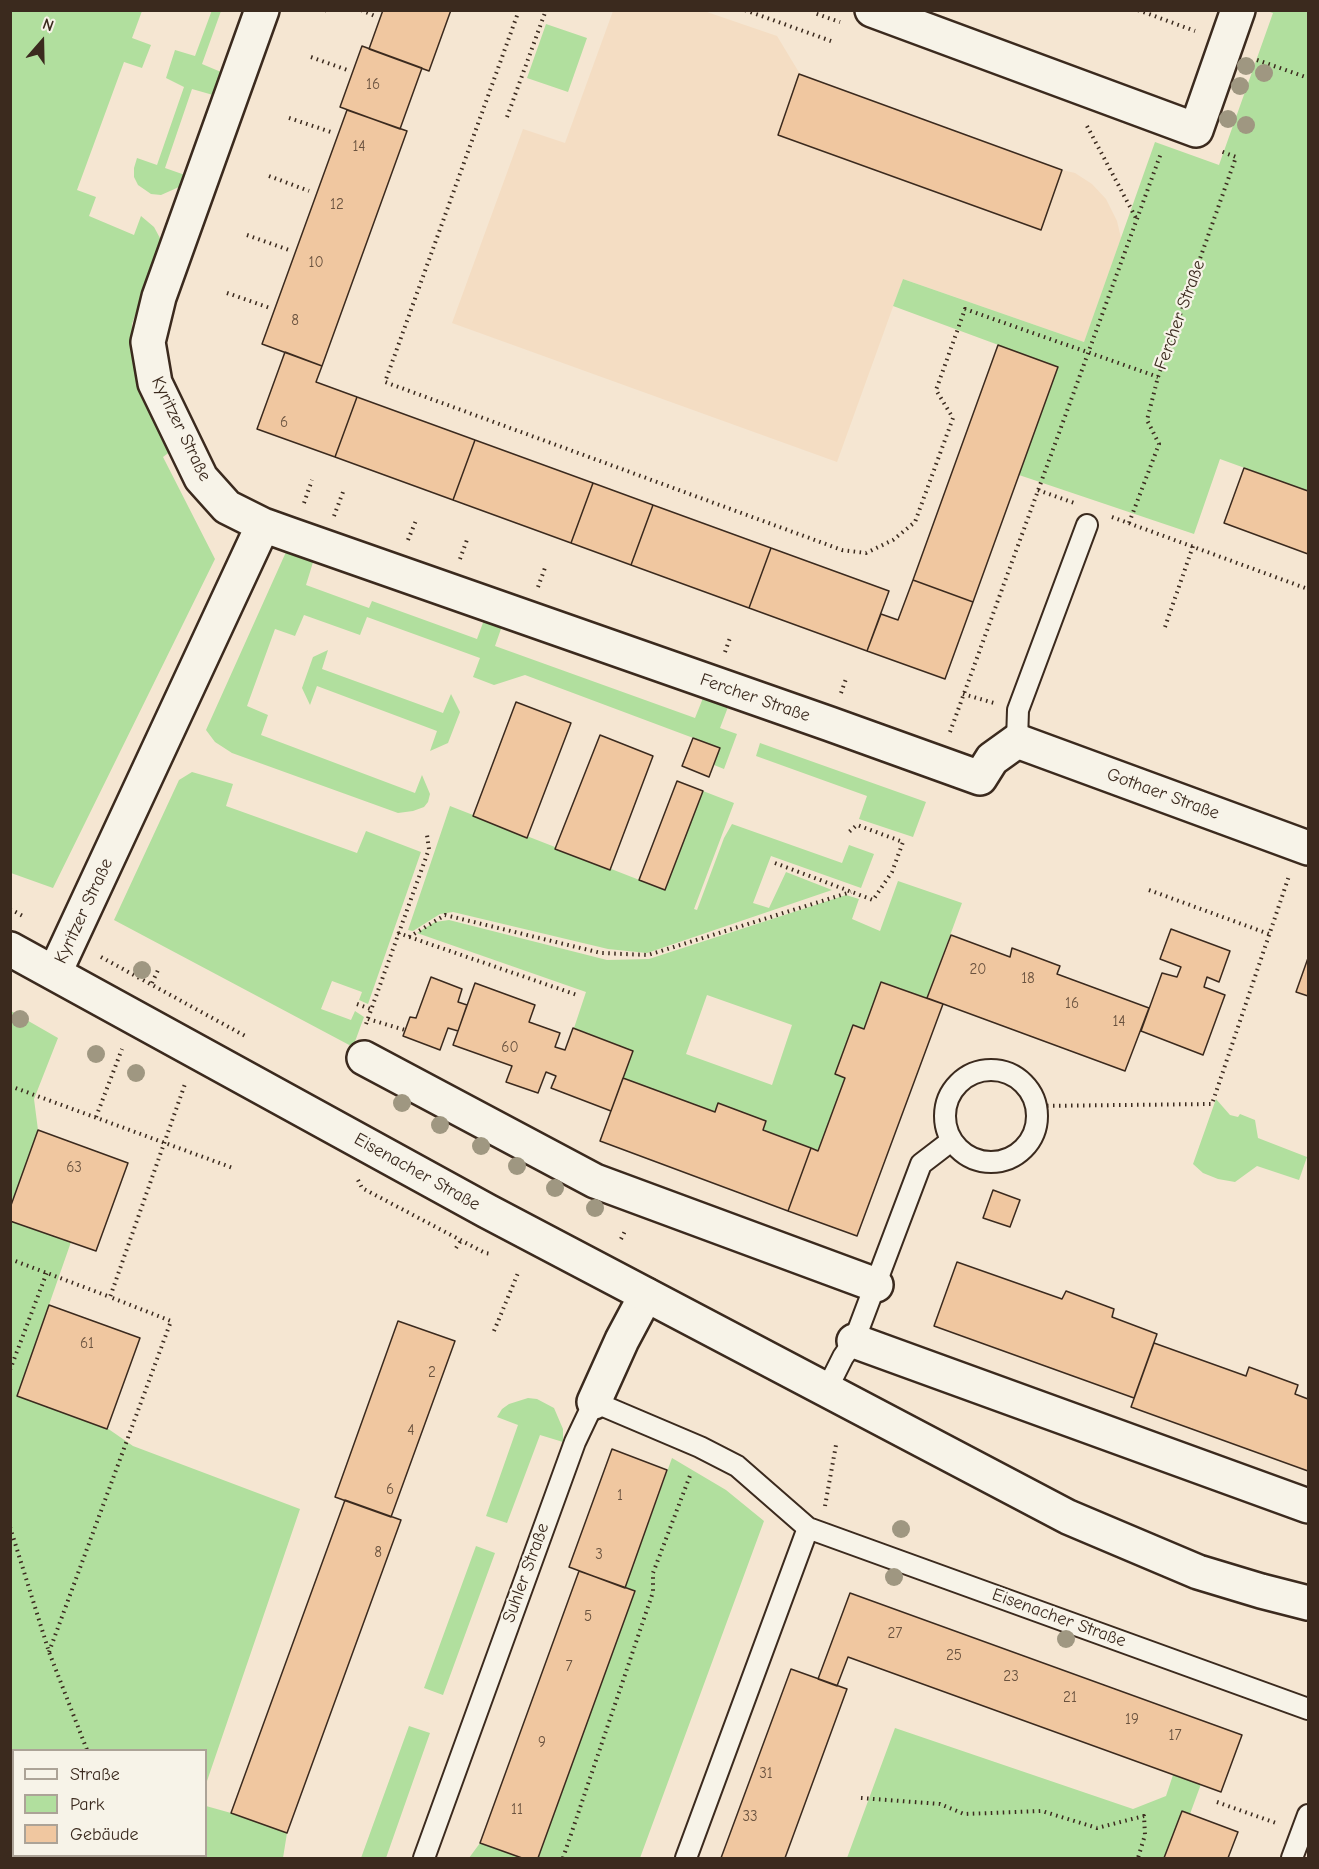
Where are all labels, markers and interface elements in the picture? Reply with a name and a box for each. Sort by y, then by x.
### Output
north arrow [12,12,72,72]
text: N [40,15,56,35]
house number: 16 [366,76,380,94]
house number: 14 [352,138,366,156]
house number: 12 [330,196,344,214]
house number: 10 [308,254,324,272]
street label: Fercher Straße [1150,257,1210,373]
house number: 8 [291,312,299,330]
street label: Kyritzer Straße [146,373,216,485]
house number: 6 [280,414,288,432]
street label: Fercher Straße [697,669,813,727]
street label: Gothaer Straße [1104,764,1222,824]
street label: Kyritzer Straße [50,855,118,967]
house number: 20 [970,961,986,979]
house number: 18 [1021,970,1035,988]
house number: 16 [1065,995,1079,1013]
house number: 14 [1112,1013,1126,1031]
house number: 60 [501,1039,519,1057]
street label: Eisenacher Straße [350,1128,484,1216]
house number: 63 [66,1159,82,1177]
house number: 61 [80,1335,94,1353]
house number: 2 [428,1364,436,1382]
house number: 4 [407,1422,415,1440]
house number: 6 [386,1481,394,1499]
house number: 1 [617,1487,623,1505]
street label: Suhler Straße [498,1520,554,1626]
house number: 8 [374,1544,382,1562]
house number: 3 [595,1546,603,1564]
street label: Eisenacher Straße [989,1584,1129,1652]
house number: 5 [584,1608,592,1626]
house number: 27 [888,1625,902,1643]
house number: 25 [946,1647,962,1665]
house number: 7 [565,1658,573,1676]
house number: 23 [1003,1668,1019,1686]
house number: 21 [1063,1689,1077,1707]
house number: 19 [1125,1711,1139,1729]
house number: 17 [1168,1727,1182,1745]
house number: 9 [538,1734,546,1752]
legend [12,1749,207,1857]
text: Straße [70,1764,120,1785]
house number: 31 [759,1765,773,1783]
text: Park [70,1794,104,1815]
house number: 11 [511,1801,523,1819]
house number: 33 [742,1808,758,1826]
text: Gebäude [70,1824,139,1845]

